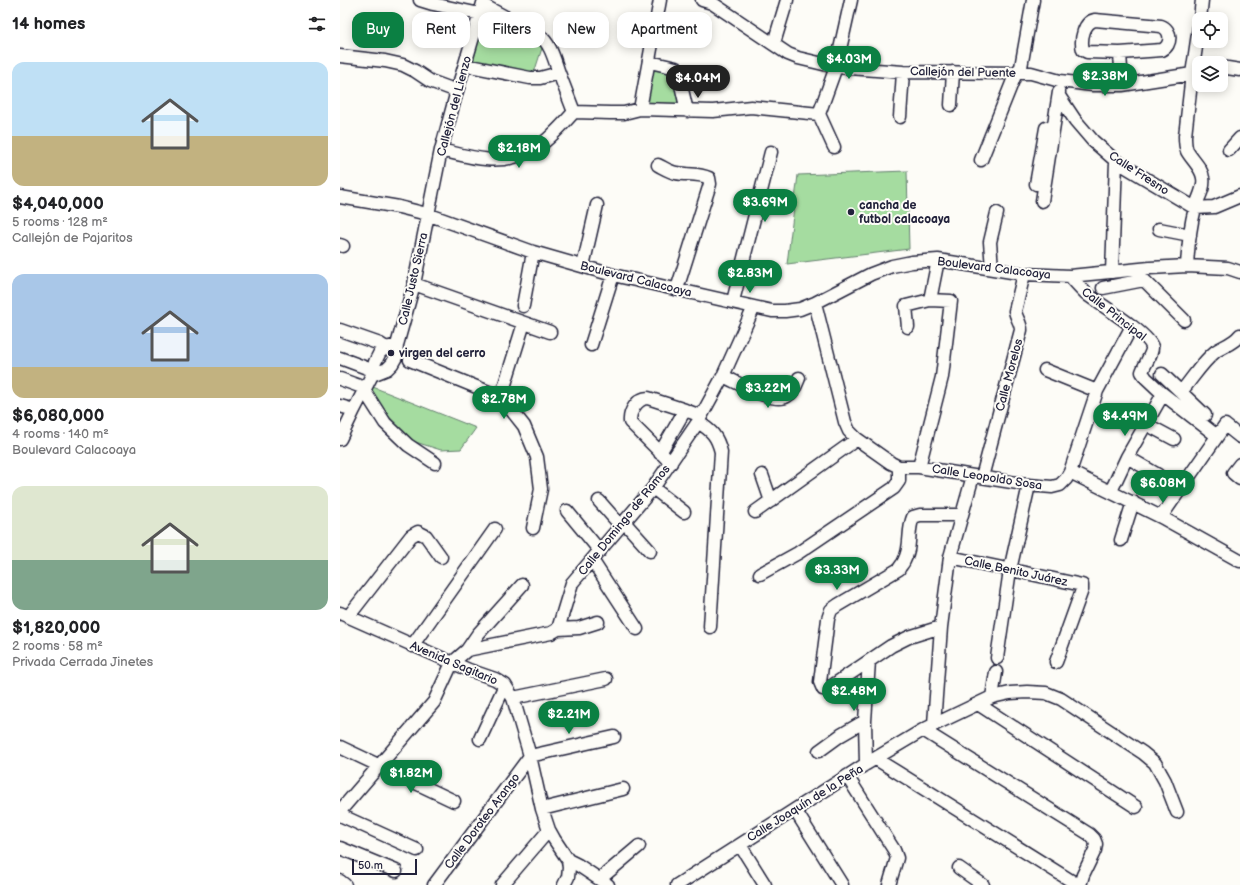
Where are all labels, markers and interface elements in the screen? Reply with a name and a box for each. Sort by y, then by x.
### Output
chip: Buy [352,12,404,48]
chip: Rent [412,12,470,48]
chip: Filters [478,12,545,48]
chip: New [553,12,609,48]
chip: Apartment [617,12,712,48]
map controls [1192,12,1228,92]
button: locate [1192,12,1228,48]
icon: filters [306,13,328,35]
text: 14 homes [12,14,85,34]
pin: $4.03M [816,46,882,80]
text: $4.03M [826,51,872,67]
street label: Callejón del Lienzo [434,54,475,158]
button: layers [1192,56,1228,92]
pin: $2.38M [1072,63,1138,97]
street label: Callejón del Puente [910,64,1016,81]
pin: $4.04M [665,65,731,99]
text: $2.38M [1082,68,1128,84]
text: $4.04M [675,70,721,86]
icon: home [134,88,206,160]
pin: $2.18M [486,135,552,169]
text: $2.18M [497,140,541,156]
street label: Calle Fresno [1106,148,1172,199]
pin: $3.69M [732,189,798,223]
text: $4,040,000 [12,194,104,214]
text: $3.69M [742,194,788,210]
place label: cancha de futbol calacoaya [859,198,950,227]
marker: cancha de futbol calacoaya [846,207,856,217]
text: 5 rooms · 128 m² [12,214,108,230]
text: Callejón de Pajaritos [12,230,133,246]
street label: Calle Justo Sierra [396,231,431,327]
street label: Boulevard Calacoaya [936,254,1052,283]
street label: Boulevard Calacoaya [579,258,693,301]
pin: $2.83M [717,260,783,294]
text: $2.83M [727,265,773,281]
street label: Calle Principal [1078,284,1149,344]
icon: home [134,300,206,372]
street label: Calle Morelos [993,337,1026,413]
place label: virgen del cerro [398,346,486,361]
marker: virgen del cerro [386,348,396,358]
pin: $3.22M [735,375,801,409]
text: $3.22M [745,380,791,396]
pin: $2.78M [471,386,537,420]
text: $2.78M [481,391,527,407]
pin: $4.49M [1092,403,1158,437]
text: $6,080,000 [12,406,104,426]
text: $4.49M [1102,408,1148,424]
text: 4 rooms · 140 m² [12,426,109,442]
text: Boulevard Calacoaya [12,442,136,458]
street label: Calle Leopoldo Sosa [931,461,1043,494]
street label: Calle Domingo de Ramos [575,462,674,579]
pin: $6.08M [1130,470,1196,504]
text: $6.08M [1140,475,1186,491]
icon: home [134,512,206,584]
street label: Calle Benito Juárez [963,553,1069,590]
pin: $3.33M [804,557,870,591]
text: $3.33M [814,562,860,578]
text: $1,820,000 [12,618,100,638]
text: 2 rooms · 58 m² [12,638,103,654]
street label: Avenida Sagitario [408,638,500,689]
text: Privada Cerrada Jinetes [12,654,153,670]
pin: $2.48M [821,678,887,712]
text: $2.48M [831,683,877,699]
pin: $2.21M [536,701,602,735]
text: $2.21M [547,706,591,722]
pin: $1.82M [378,760,444,794]
street label: Calle Joaquín de la Peña [744,761,866,845]
text: $1.82M [389,765,433,781]
street label: Calle Doroteo Arango [441,770,524,872]
scale bar [352,857,417,876]
text: 50 m [358,859,383,872]

